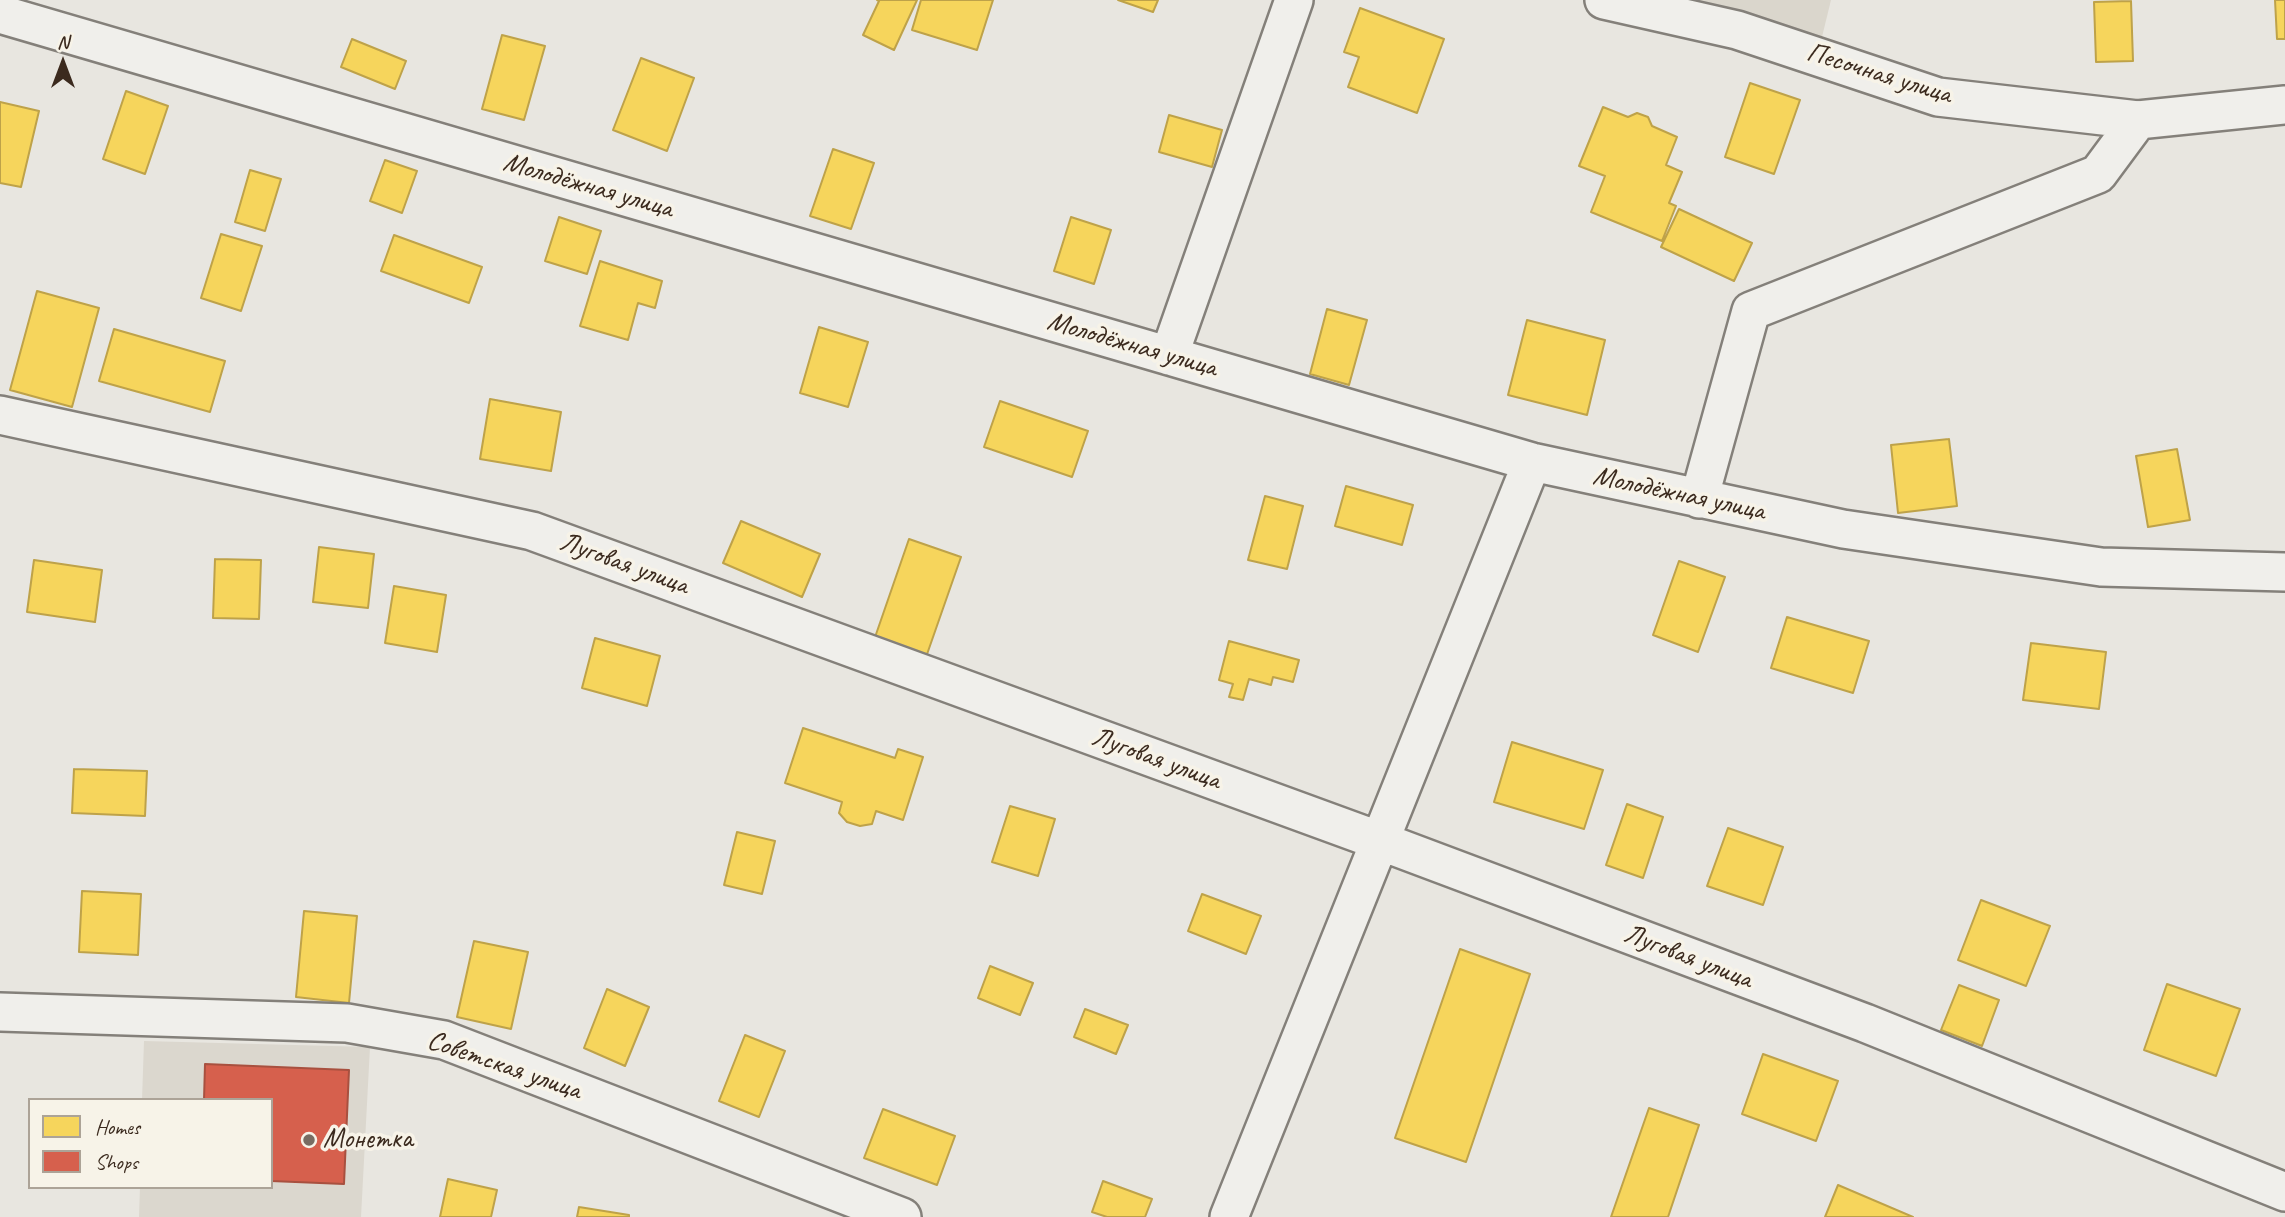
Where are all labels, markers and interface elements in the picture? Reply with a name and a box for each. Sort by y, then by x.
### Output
north arrow [28,28,98,98]
text: N [57,30,69,54]
street label: Песочная улица [1802,36,1956,112]
street label: Молодёжная улица [499,146,677,226]
street label: Молодёжная улица [1043,305,1221,385]
street label: Молодёжная улица [1590,459,1768,529]
street label: Луговая улица [555,525,693,603]
street label: Луговая улица [1087,720,1225,798]
street label: Луговая улица [1619,917,1757,997]
street label: Советская улица [423,1024,585,1108]
legend [28,1098,273,1189]
text: Homes [95,1114,140,1140]
place label: Монетка [323,1123,413,1157]
marker: Монетка [301,1132,317,1148]
text: Shops [95,1149,138,1175]

